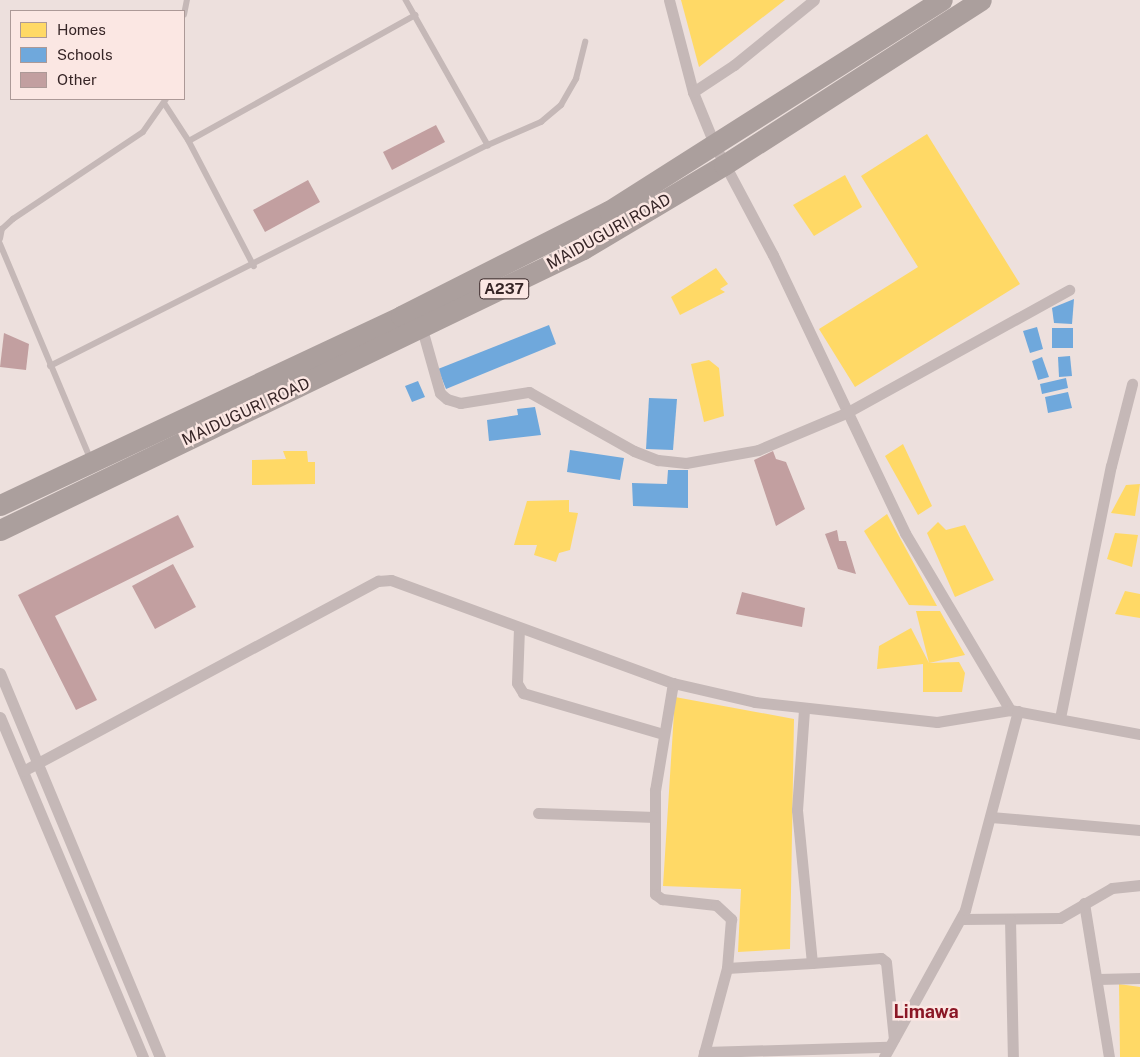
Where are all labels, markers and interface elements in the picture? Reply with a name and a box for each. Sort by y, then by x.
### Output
legend [10,10,185,100]
text: Homes [57,21,106,38]
text: Schools [57,46,113,63]
text: Other [57,71,97,88]
street label: MAIDUGURI ROAD [544,190,674,274]
road number: A237 [479,276,529,302]
street label: MAIDUGURI ROAD [179,374,313,450]
district label: Limawa [893,1001,959,1023]

